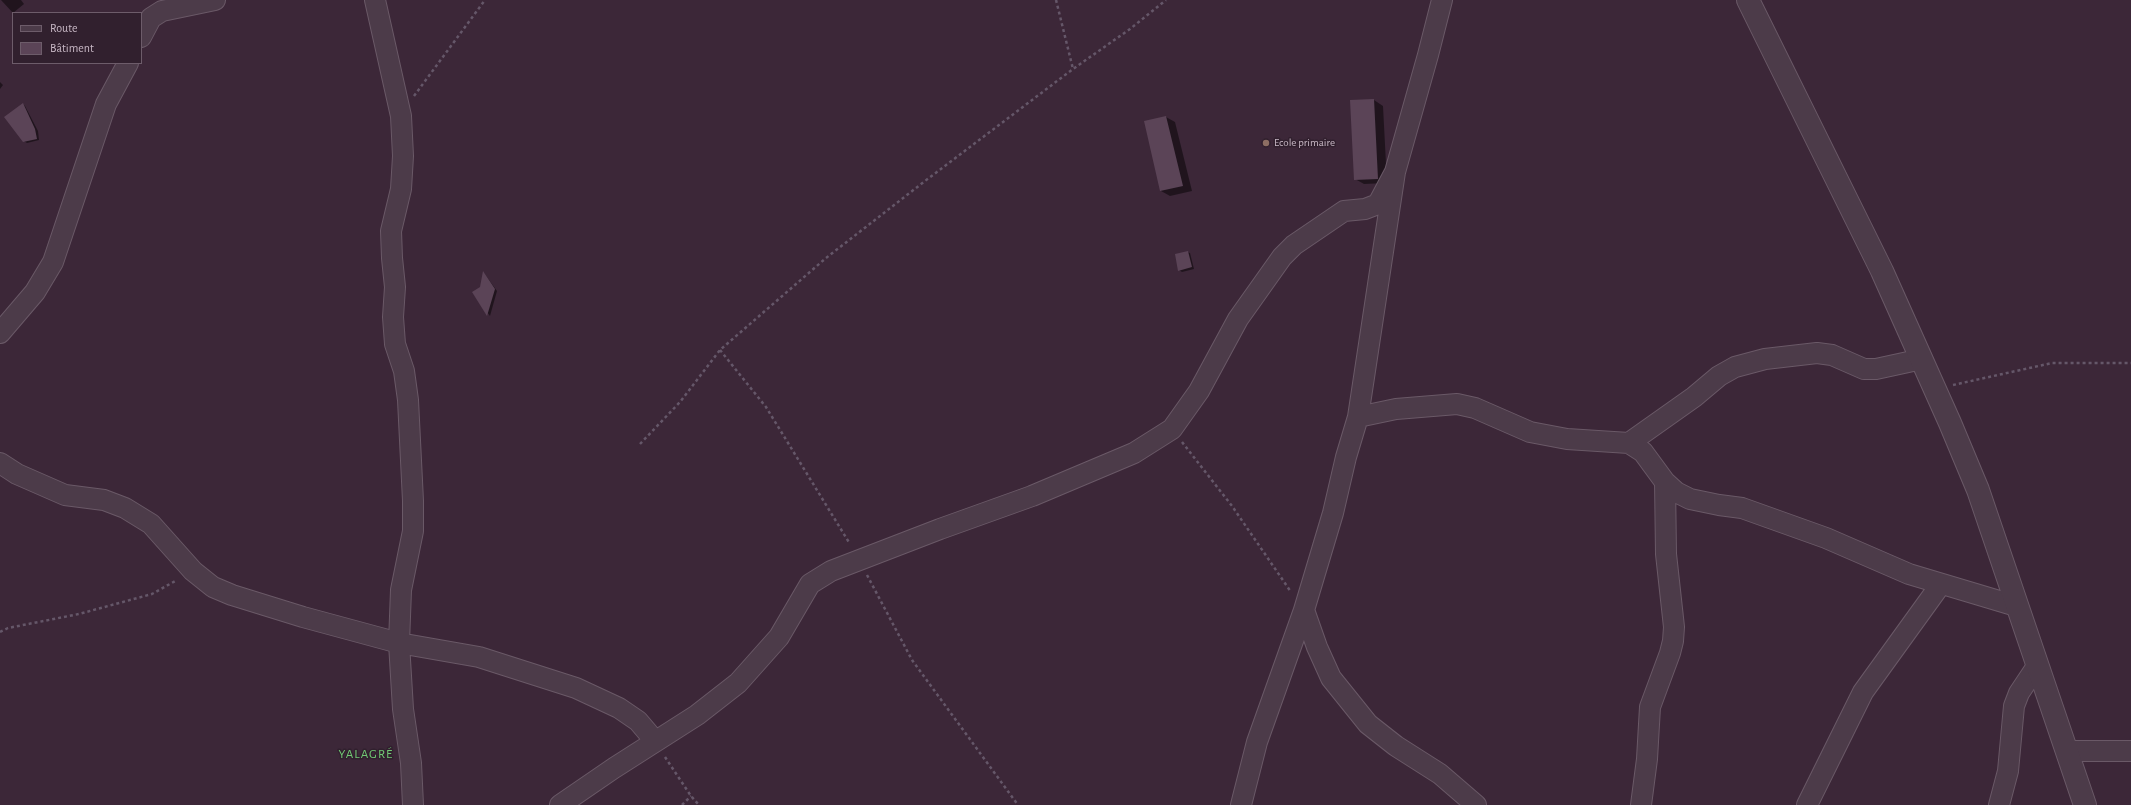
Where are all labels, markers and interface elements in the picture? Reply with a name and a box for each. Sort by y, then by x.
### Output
legend [12,12,142,64]
text: Route [50,22,77,34]
text: Bâtiment [50,42,94,54]
place label: Ecole primaire [1274,136,1335,150]
marker: Ecole primaire [1261,138,1271,148]
district label: YALAGRÉ [339,746,393,762]

